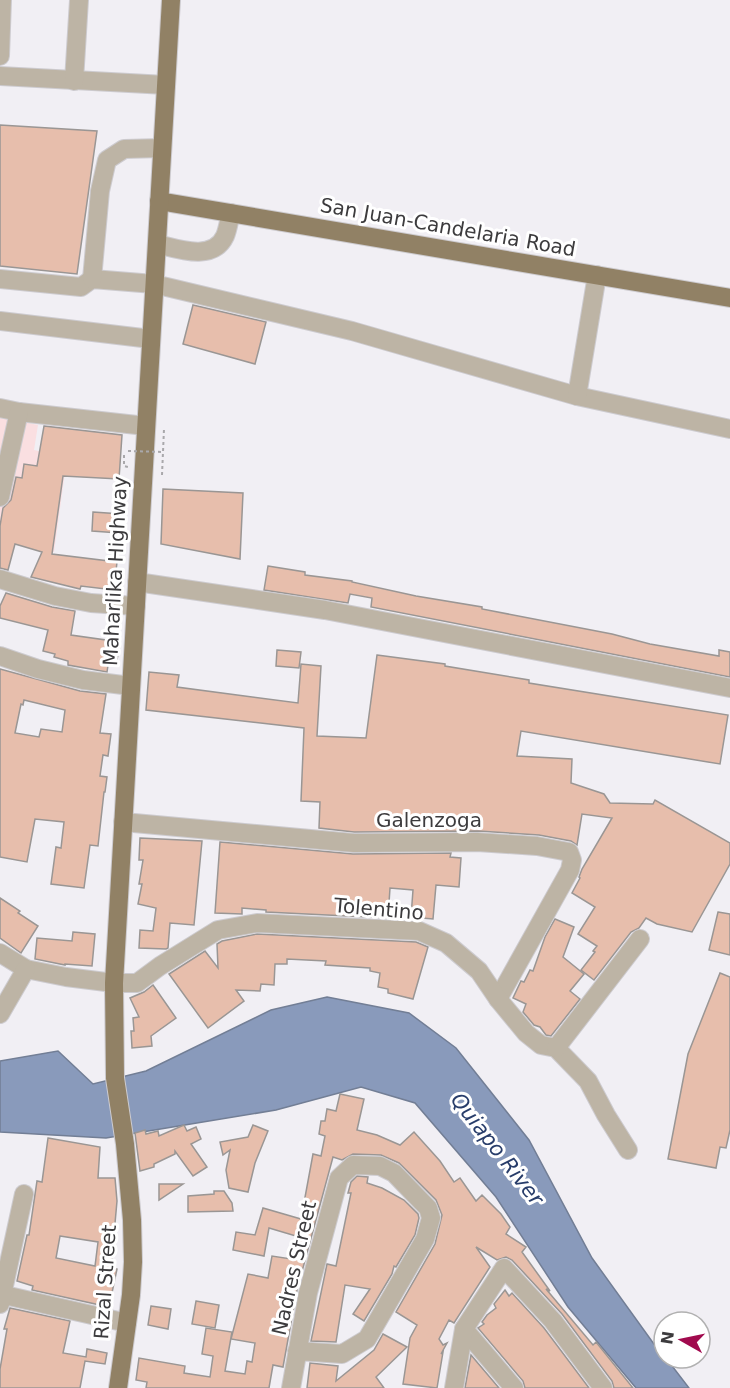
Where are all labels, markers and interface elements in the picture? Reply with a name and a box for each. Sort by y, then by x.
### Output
street label: San Juan-Candelaria Road [318,193,578,261]
street label: Maharlika Highway [98,475,132,667]
street label: Galenzoga [376,808,482,832]
street label: Tolentino [332,893,425,925]
water label: Quiapo River [446,1088,549,1211]
street label: Nadres Street [267,1198,321,1338]
street label: Rizal Street [89,1224,121,1340]
north arrow [652,1310,712,1370]
text: N [657,1330,678,1346]

